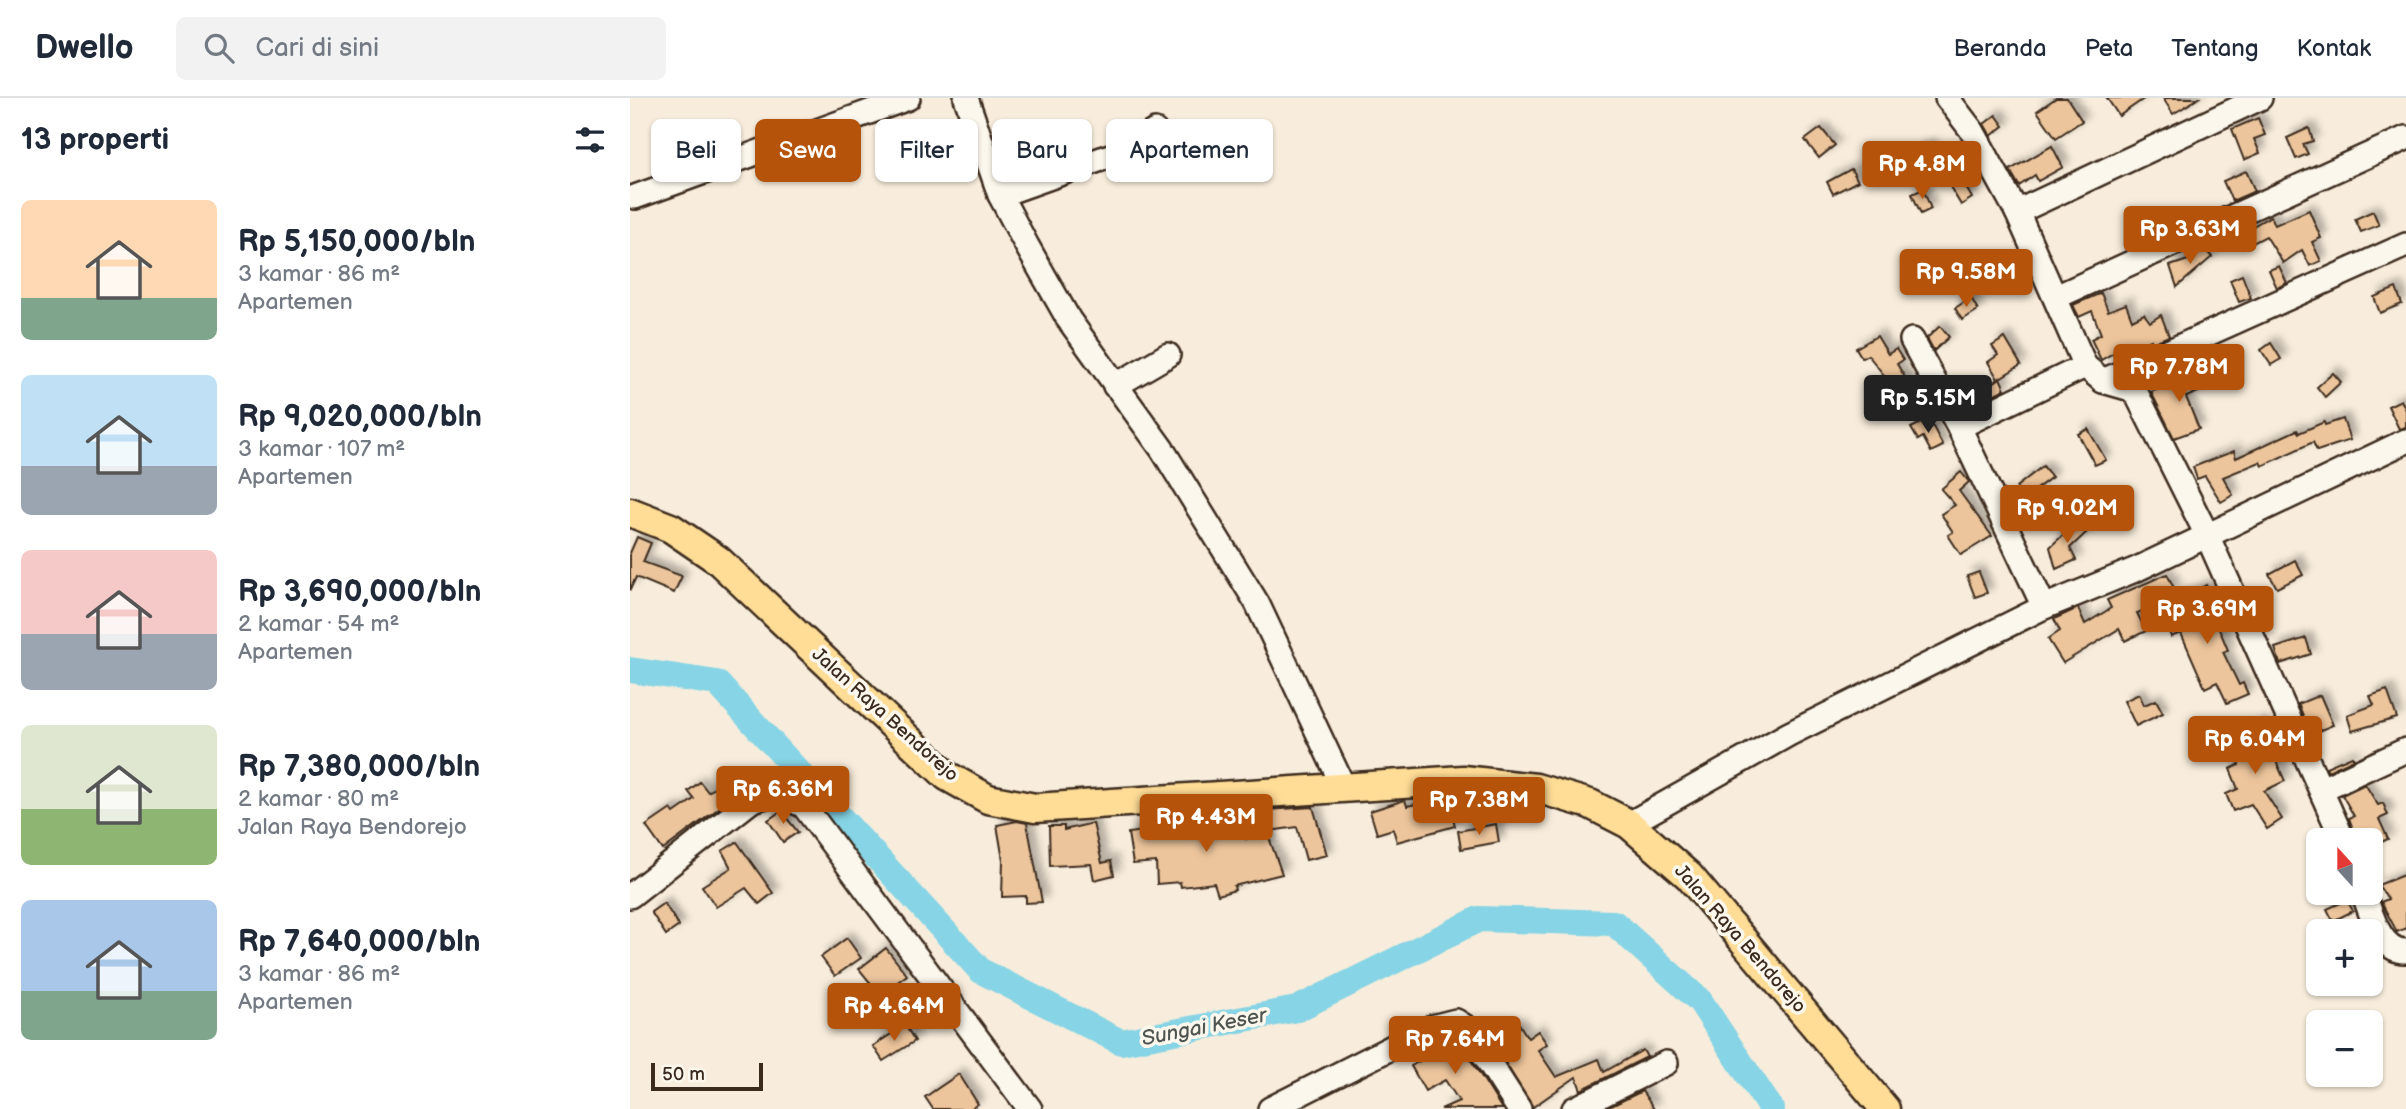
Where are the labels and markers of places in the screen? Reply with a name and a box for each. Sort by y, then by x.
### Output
pin: Rp 4.8M [1857,141,1987,201]
pin: Rp 3.63M [2118,206,2262,266]
pin: Rp 9.58M [1894,250,2038,309]
pin: Rp 7.78M [2107,344,2251,404]
pin: Rp 5.15M [1856,376,2000,435]
pin: Rp 9.02M [1995,486,2139,545]
pin: Rp 3.69M [2135,587,2279,646]
pin: Rp 6.04M [2183,716,2327,776]
pin: Rp 6.36M [711,766,855,826]
pin: Rp 7.38M [1407,778,1551,837]
pin: Rp 4.43M [1134,794,1278,854]
pin: Rp 4.64M [822,984,966,1043]
pin: Rp 7.64M [1383,1016,1527,1076]

